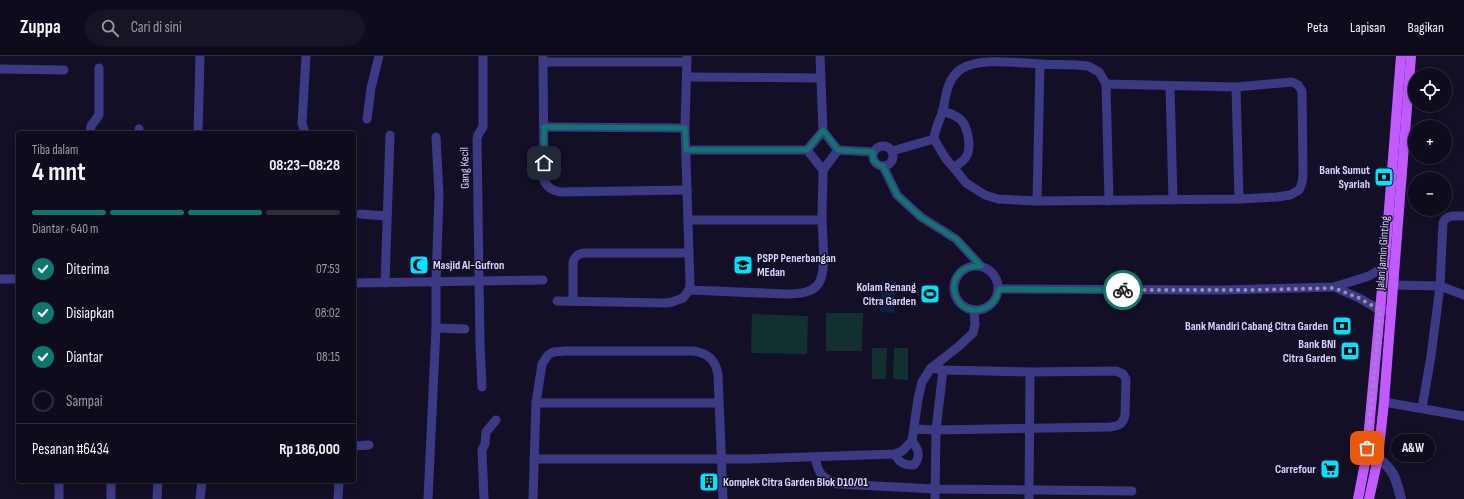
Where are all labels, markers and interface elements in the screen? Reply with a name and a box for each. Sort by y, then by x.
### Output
search box [85,10,365,46]
text: Zuppa [20,16,61,39]
icon: search [99,17,121,39]
text: Cari di sini [131,18,182,37]
text: Peta [1307,19,1328,36]
text: Lapisan [1350,19,1385,36]
text: Bagikan [1407,19,1444,36]
map controls [1408,68,1452,216]
button: locate [1408,68,1452,112]
button: + [1408,120,1452,164]
text: Tiba dalam [32,142,78,158]
pin [527,146,561,180]
street label: Gang Kecil [457,147,473,189]
icon: home [533,152,555,174]
text: 08:23–08:28 [269,156,340,175]
text: 4 mnt [32,157,86,188]
place label: Bank Sumut Syariah [1319,163,1370,192]
bank icon: Bank Sumut Syariah [1373,166,1395,188]
button: − [1408,172,1452,216]
street label: Jalan Jamin Ginting [1373,215,1393,292]
text: Diantar · 640 m [32,221,98,237]
place label: PSPP Penerbangan MEdan [757,251,836,280]
mosque icon: Masjid Al-Gufron [408,254,430,276]
school or university icon: PSPP Penerbangan MEdan [732,254,754,276]
icon: check [32,258,54,280]
place label: Masjid Al-Gufron [433,258,504,273]
text: Diterima [66,260,109,279]
text: 07:53 [316,261,340,277]
courier [1103,270,1143,310]
icon: bike [1112,279,1134,301]
place label: Kolam Renang Citra Garden [856,280,916,309]
sports icon: Kolam Renang Citra Garden [919,283,941,305]
icon: check [32,302,54,324]
text: Disiapkan [66,304,114,323]
text: 08:02 [315,305,340,321]
bank icon: Bank Mandiri Cabang Citra Garden [1331,315,1353,337]
place label: Bank Mandiri Cabang Citra Garden [1185,319,1328,334]
place label: Bank BNI Citra Garden [1283,337,1336,366]
bank icon: Bank BNI Citra Garden [1339,340,1361,362]
icon: check [32,346,54,368]
text: Diantar [66,348,103,367]
text: 08:15 [316,349,340,365]
text: Sampai [66,392,103,411]
pin [1350,431,1384,465]
callout: A&W [1391,434,1435,462]
icon: bag [1356,437,1378,459]
text: Pesanan #6434 [32,440,109,459]
text: Rp 186,000 [279,440,340,459]
text: A&W [1402,440,1424,456]
supermarket icon: Carrefour [1319,458,1341,480]
place label: Carrefour [1275,462,1316,477]
building icon: Komplek Citra Garden Blok D10/01 [698,471,720,493]
place label: Komplek Citra Garden Blok D10/01 [723,475,868,490]

